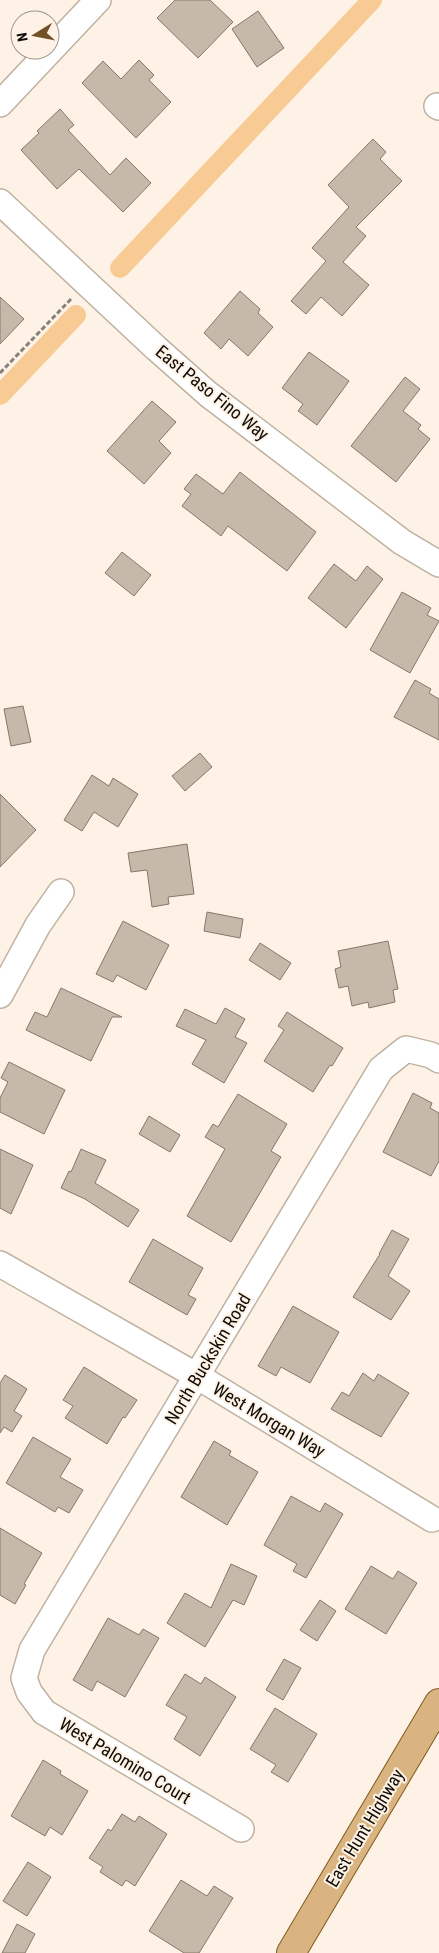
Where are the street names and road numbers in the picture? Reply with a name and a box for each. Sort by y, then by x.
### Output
street label: East Paso Fino Way [152,341,273,445]
street label: North Buckskin Road [160,1290,255,1428]
street label: West Morgan Way [209,1378,330,1462]
street label: West Palomino Court [56,1713,195,1808]
street label: East Hunt Highway [321,1765,408,1891]

